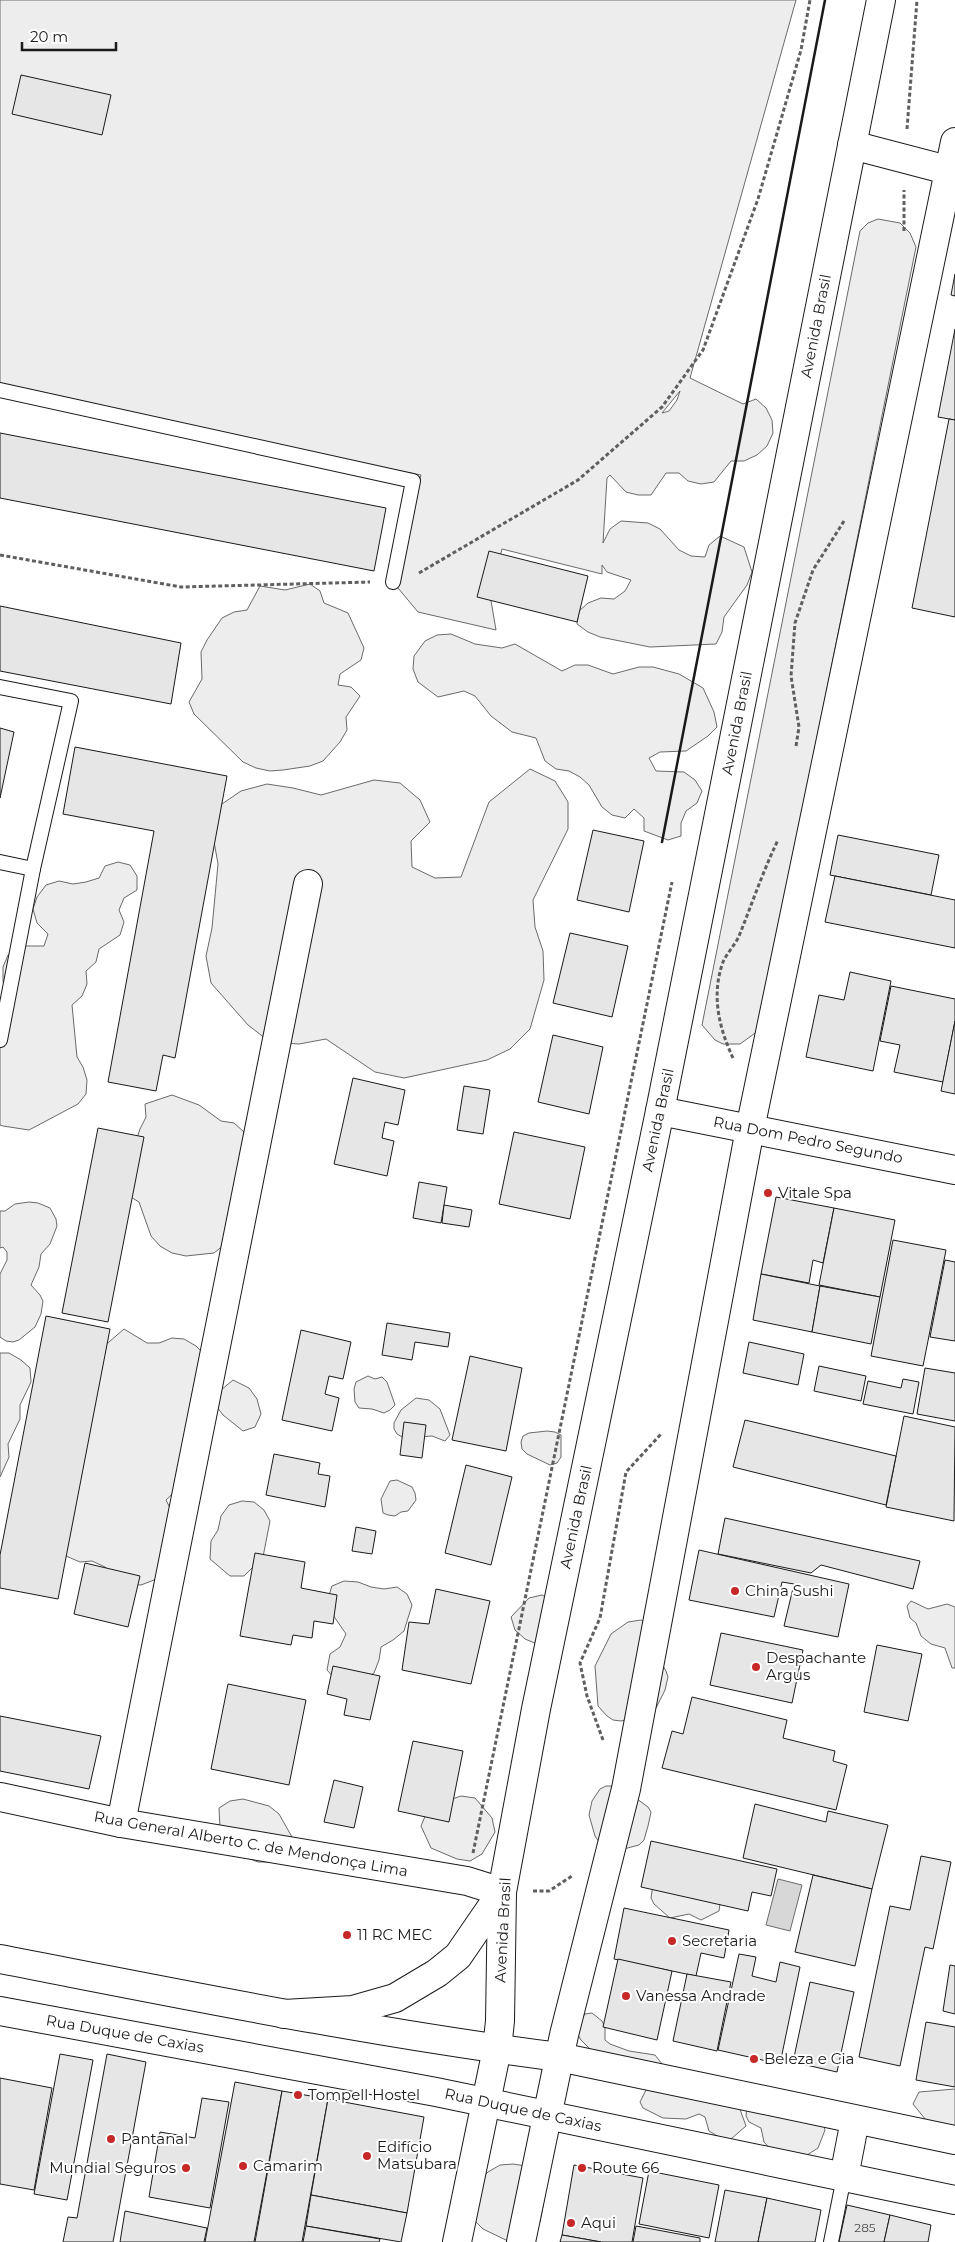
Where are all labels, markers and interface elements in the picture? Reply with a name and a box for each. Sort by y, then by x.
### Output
scale bar [22,20,116,52]
text: 20 m [30,27,68,46]
street label: Avenida Brasil [796,272,835,379]
street label: Avenida Brasil [717,669,756,776]
street label: Avenida Brasil [637,1066,678,1173]
street label: Rua Dom Pedro Segundo [712,1112,904,1167]
place label: Vitale Spa [778,1183,852,1202]
marker: Vitale Spa [762,1187,774,1199]
street label: Avenida Brasil [555,1463,596,1570]
place label: China Sushi [745,1581,834,1600]
marker: China Sushi [729,1585,741,1597]
place label: Despachante Argus [766,1648,866,1684]
marker: Despachante Argus [750,1661,762,1673]
street label: Rua General Alberto C. de Mendonça Lima [93,1807,410,1881]
street label: Avenida Brasil [490,1877,515,1983]
place label: 11 RC MEC [357,1925,432,1944]
marker: 11 RC MEC [341,1929,353,1941]
place label: Secretaria [682,1931,757,1950]
marker: Secretaria [666,1935,678,1947]
place label: Vanessa Andrade [636,1986,766,2005]
marker: Vanessa Andrade [620,1990,632,2002]
street label: Rua Duque de Caxias [45,2010,206,2057]
place label: Beleza e Cia [764,2049,854,2068]
marker: Beleza e Cia [748,2053,760,2065]
street label: Rua Duque de Caxias [443,2084,603,2135]
place label: Tompell Hostel [308,2085,420,2104]
marker: Tompell Hostel [292,2089,304,2101]
place label: Pantanal [121,2129,188,2148]
marker: Pantanal [105,2133,117,2145]
place label: Edifício Matsubara [377,2137,457,2173]
marker: Edifício Matsubara [361,2150,373,2162]
place label: Camarim [253,2156,323,2175]
place label: Mundial Seguros [49,2158,176,2177]
place label: Route 66 [592,2158,659,2177]
marker: Camarim [237,2160,249,2172]
marker: Mundial Seguros [180,2162,192,2174]
marker: Route 66 [576,2162,588,2174]
place label: Aqui [581,2213,616,2232]
marker: Aqui [565,2217,577,2229]
house number: 285 [854,2220,876,2235]

